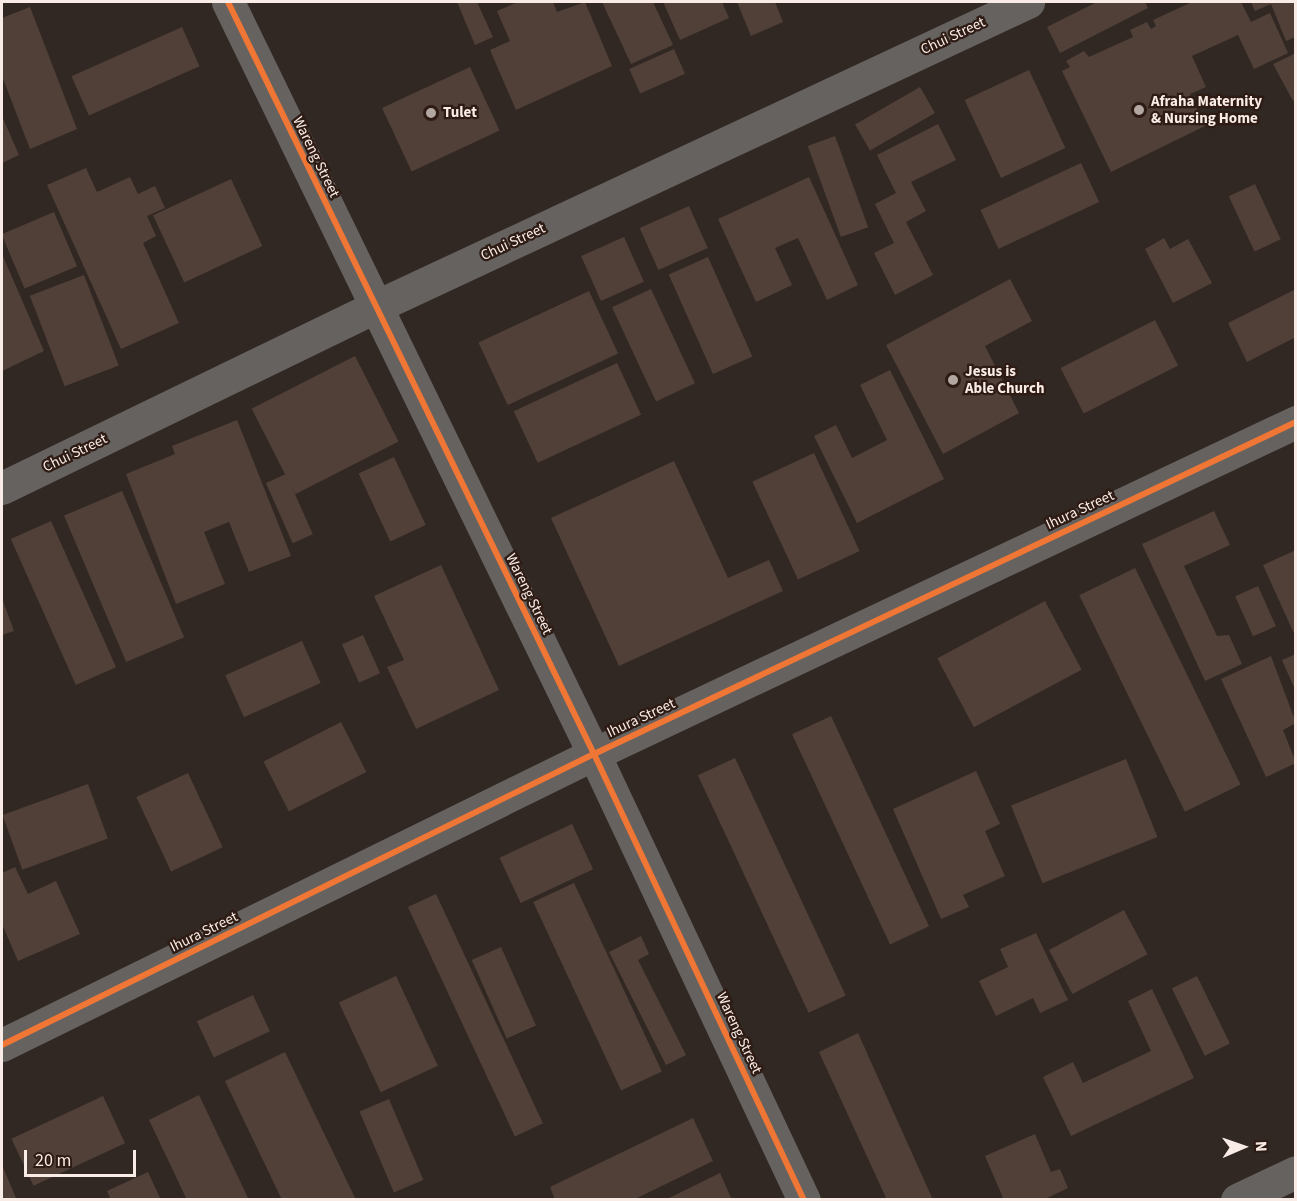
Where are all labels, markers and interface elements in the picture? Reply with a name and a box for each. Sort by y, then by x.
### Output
street label: Chui Street [918,13,988,59]
place label: Afraha Maternity & Nursing Home [1151,92,1262,127]
marker: Afraha Maternity & Nursing Home [1132,103,1146,117]
place label: Tulet [443,104,477,122]
marker: Tulet [424,106,438,120]
street label: Wareng Street [289,114,343,200]
street label: Chui Street [478,219,548,265]
place label: Jesus is Able Church [965,362,1044,397]
marker: Jesus is Able Church [946,373,960,387]
street label: Chui Street [40,430,110,476]
street label: Ihura Street [1043,486,1117,534]
street label: Wareng Street [502,551,556,637]
street label: Ihura Street [604,694,678,742]
street label: Ihura Street [167,908,241,956]
street label: Wareng Street [712,989,766,1077]
north arrow [1213,1117,1273,1177]
scale bar [27,1138,140,1176]
text: N [1250,1141,1272,1152]
text: 20 m [35,1148,71,1173]

